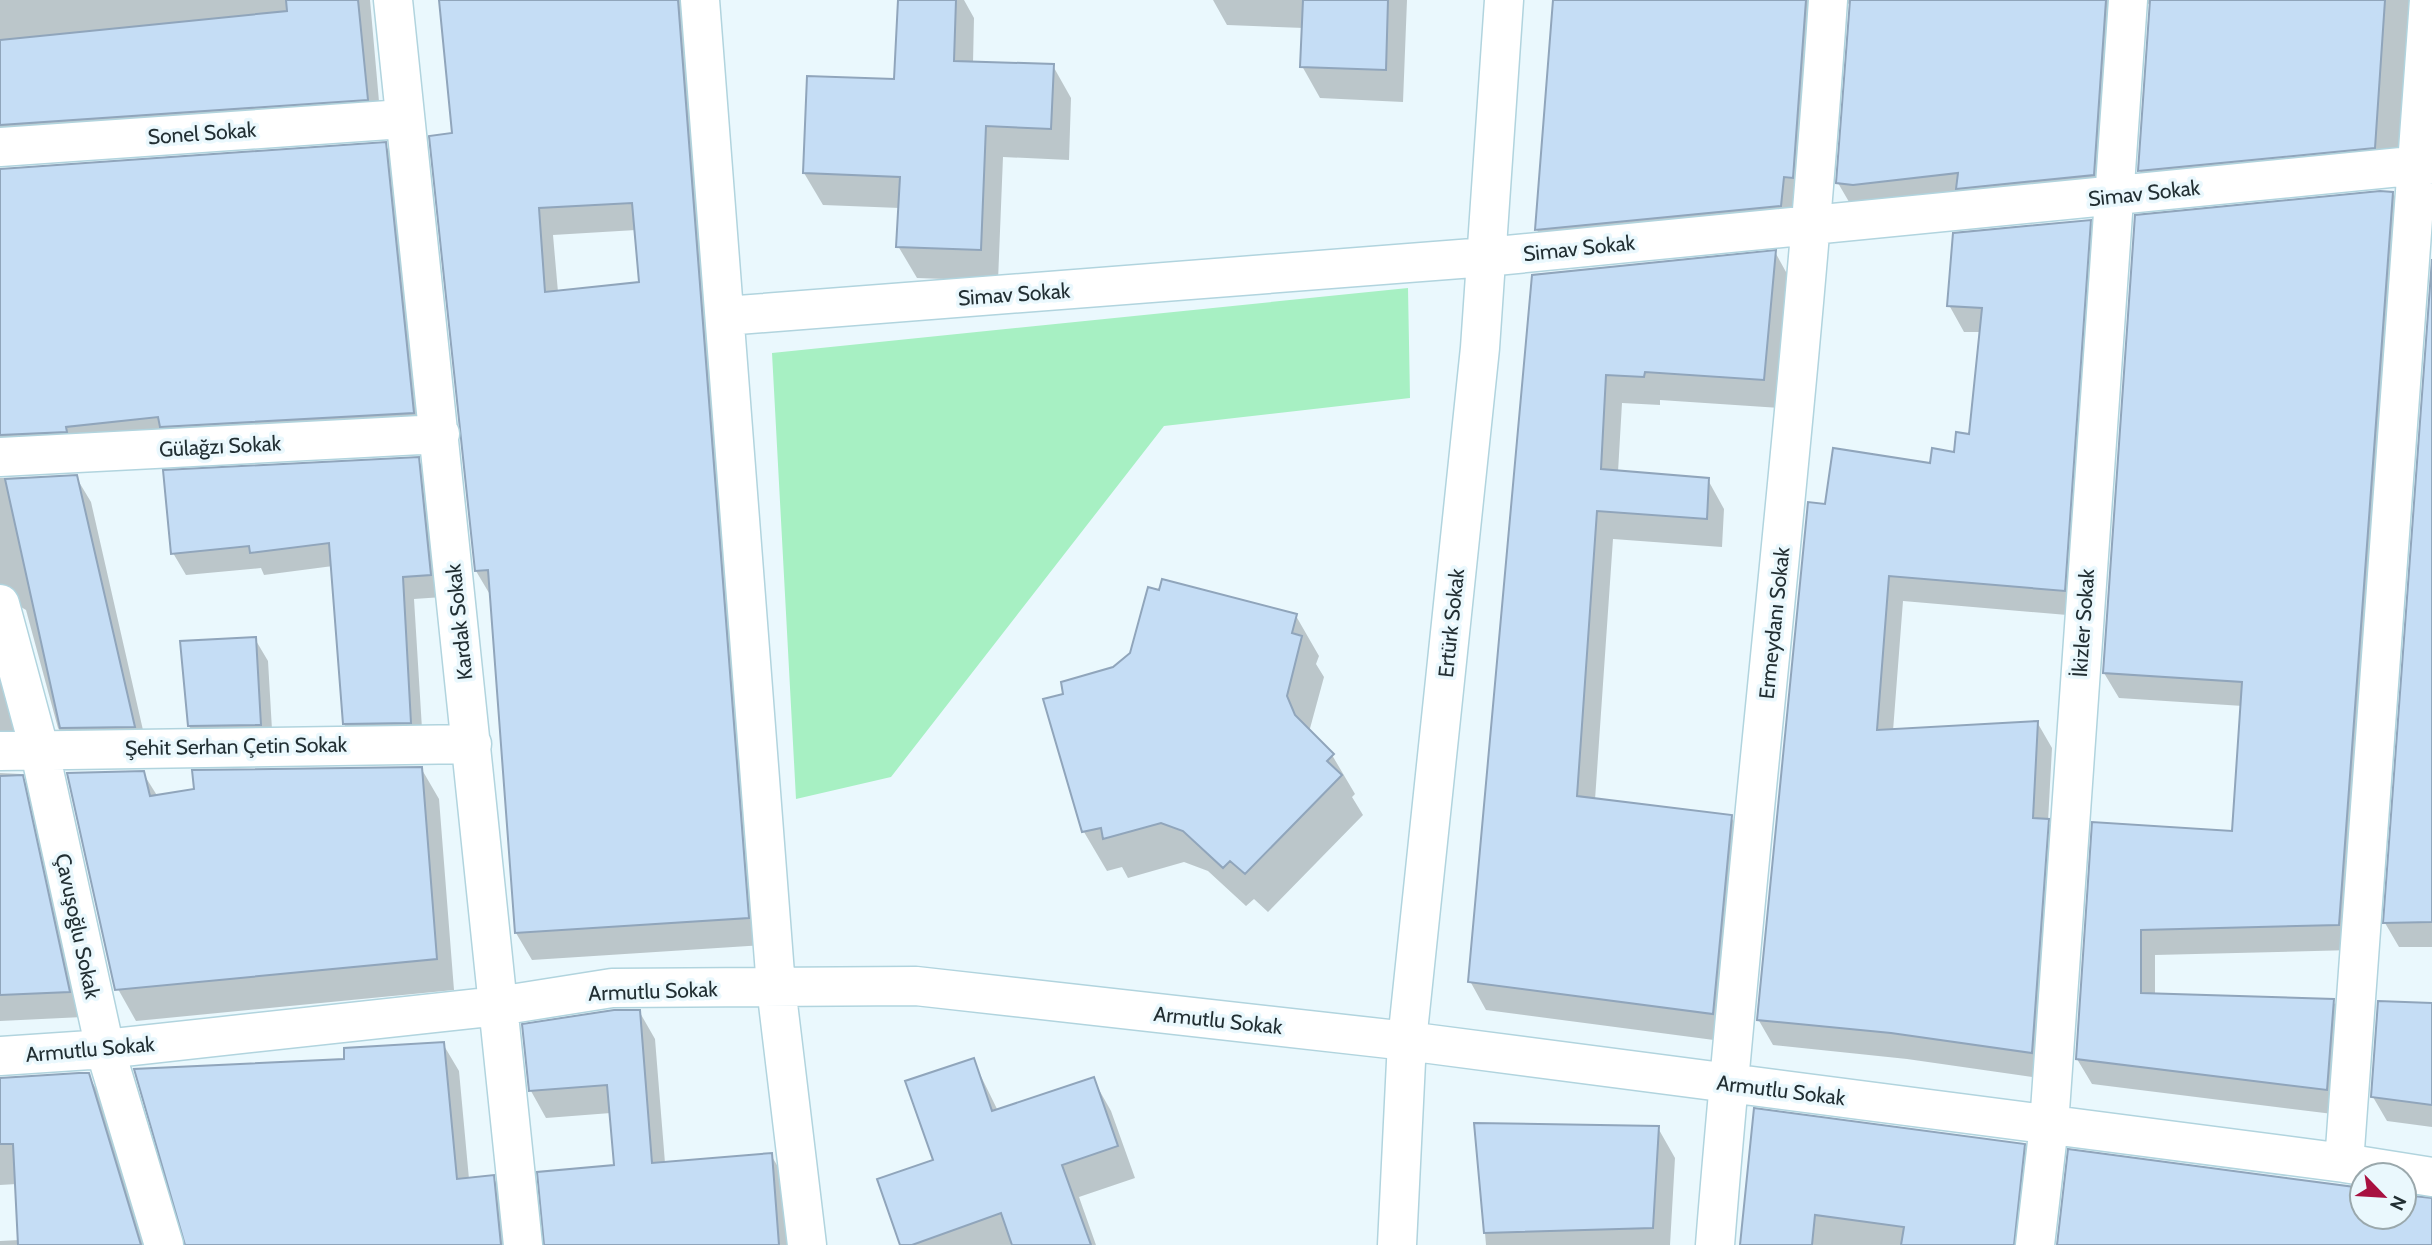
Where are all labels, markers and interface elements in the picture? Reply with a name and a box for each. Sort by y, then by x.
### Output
street label: Sonel Sokak [147,117,258,149]
street label: Simav Sokak [2087,175,2202,211]
street label: Simav Sokak [1522,230,1637,266]
street label: Simav Sokak [957,278,1072,310]
street label: Gülağzı Sokak [158,430,282,462]
street label: Ermeydanı Sokak [1754,545,1794,700]
street label: Kardak Sokak [440,562,478,681]
street label: Ertürk Sokak [1433,567,1469,679]
street label: İkizler Sokak [2067,567,2099,678]
street label: Şehit Serhan Çetin Sokak [125,732,348,760]
street label: Çavuşoğlu Sokak [50,851,106,1002]
street label: Armutlu Sokak [588,976,719,1006]
street label: Armutlu Sokak [1152,1001,1284,1039]
street label: Armutlu Sokak [24,1031,156,1067]
street label: Armutlu Sokak [1715,1070,1847,1110]
north arrow [2348,1161,2418,1231]
text: N [2385,1192,2411,1214]

